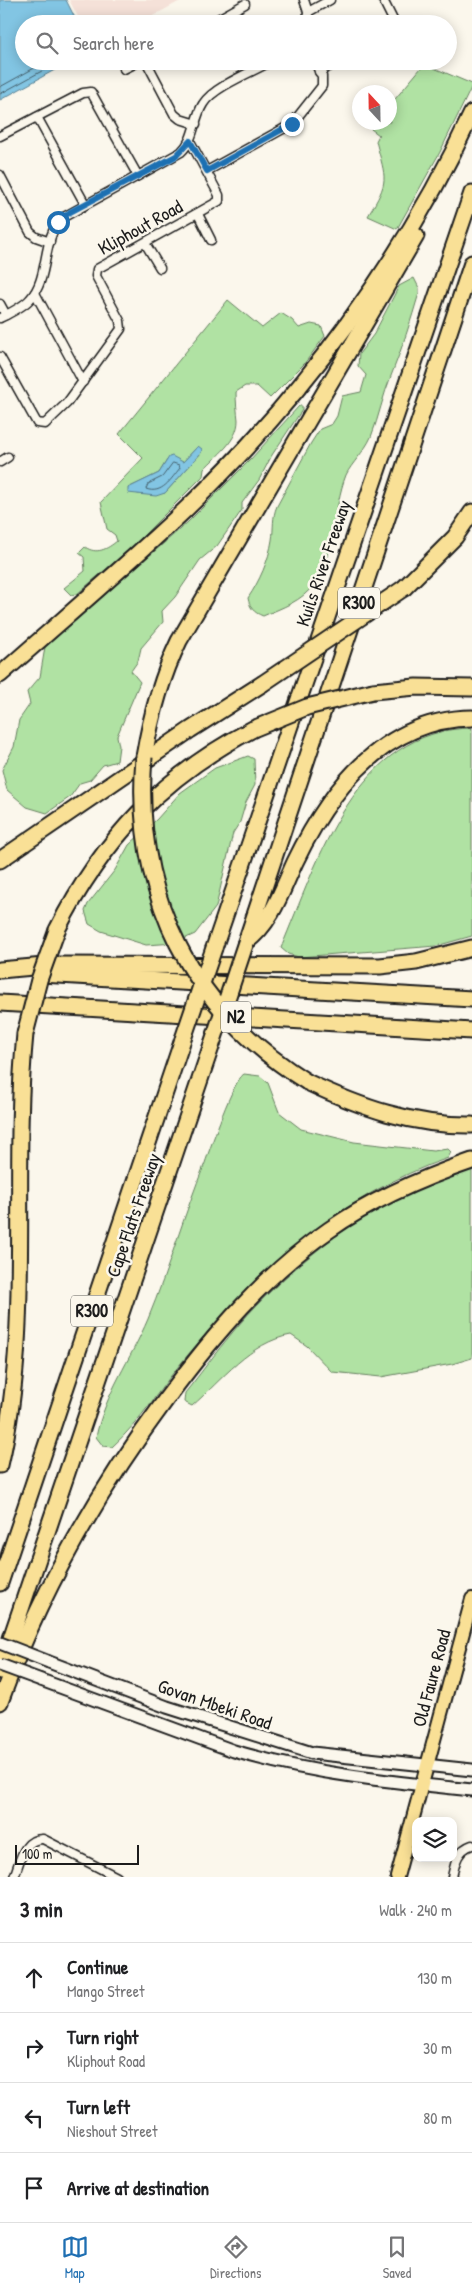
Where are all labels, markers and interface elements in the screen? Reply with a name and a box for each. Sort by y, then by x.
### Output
search box [15,15,457,70]
icon: search [33,29,61,57]
text: Search here [73,30,154,56]
north arrow [352,85,397,130]
route end [281,113,304,136]
street label: Kliphout Road [93,193,187,261]
route start [47,211,70,234]
street label: Kuils River Freeway [289,496,357,630]
road number: R300 [338,588,380,618]
road number: N2 [221,1002,251,1032]
street label: Cape Flats Freeway [100,1149,166,1281]
road number: R300 [71,1295,113,1326]
street label: Old Faure Road [406,1626,457,1730]
street label: Govan Mbeki Road [154,1672,276,1736]
map controls [412,1817,457,1862]
button: layers [412,1817,457,1862]
scale bar [15,1842,139,1865]
text: 100 m [22,1844,52,1863]
text: 3 min [20,1895,63,1924]
text: Walk · 240 m [379,1899,452,1921]
text: Continue [67,1954,128,1980]
icon: ahead [20,1964,48,1992]
text: 130 m [417,1967,452,1989]
text: Mango Street [67,1980,145,2002]
text: Turn right [67,2024,138,2050]
icon: right [20,2034,48,2062]
text: 30 m [423,2037,452,2059]
text: Kliphout Road [67,2050,145,2072]
text: Turn left [67,2094,130,2120]
icon: left [20,2104,48,2132]
text: 80 m [423,2107,452,2129]
text: Nieshout Street [67,2120,158,2142]
icon: arrive [20,2174,48,2202]
text: Arrive at destination [67,2175,209,2201]
tab: Map [61,2233,89,2282]
tab: Directions [210,2233,261,2282]
tab: Saved [383,2233,411,2282]

